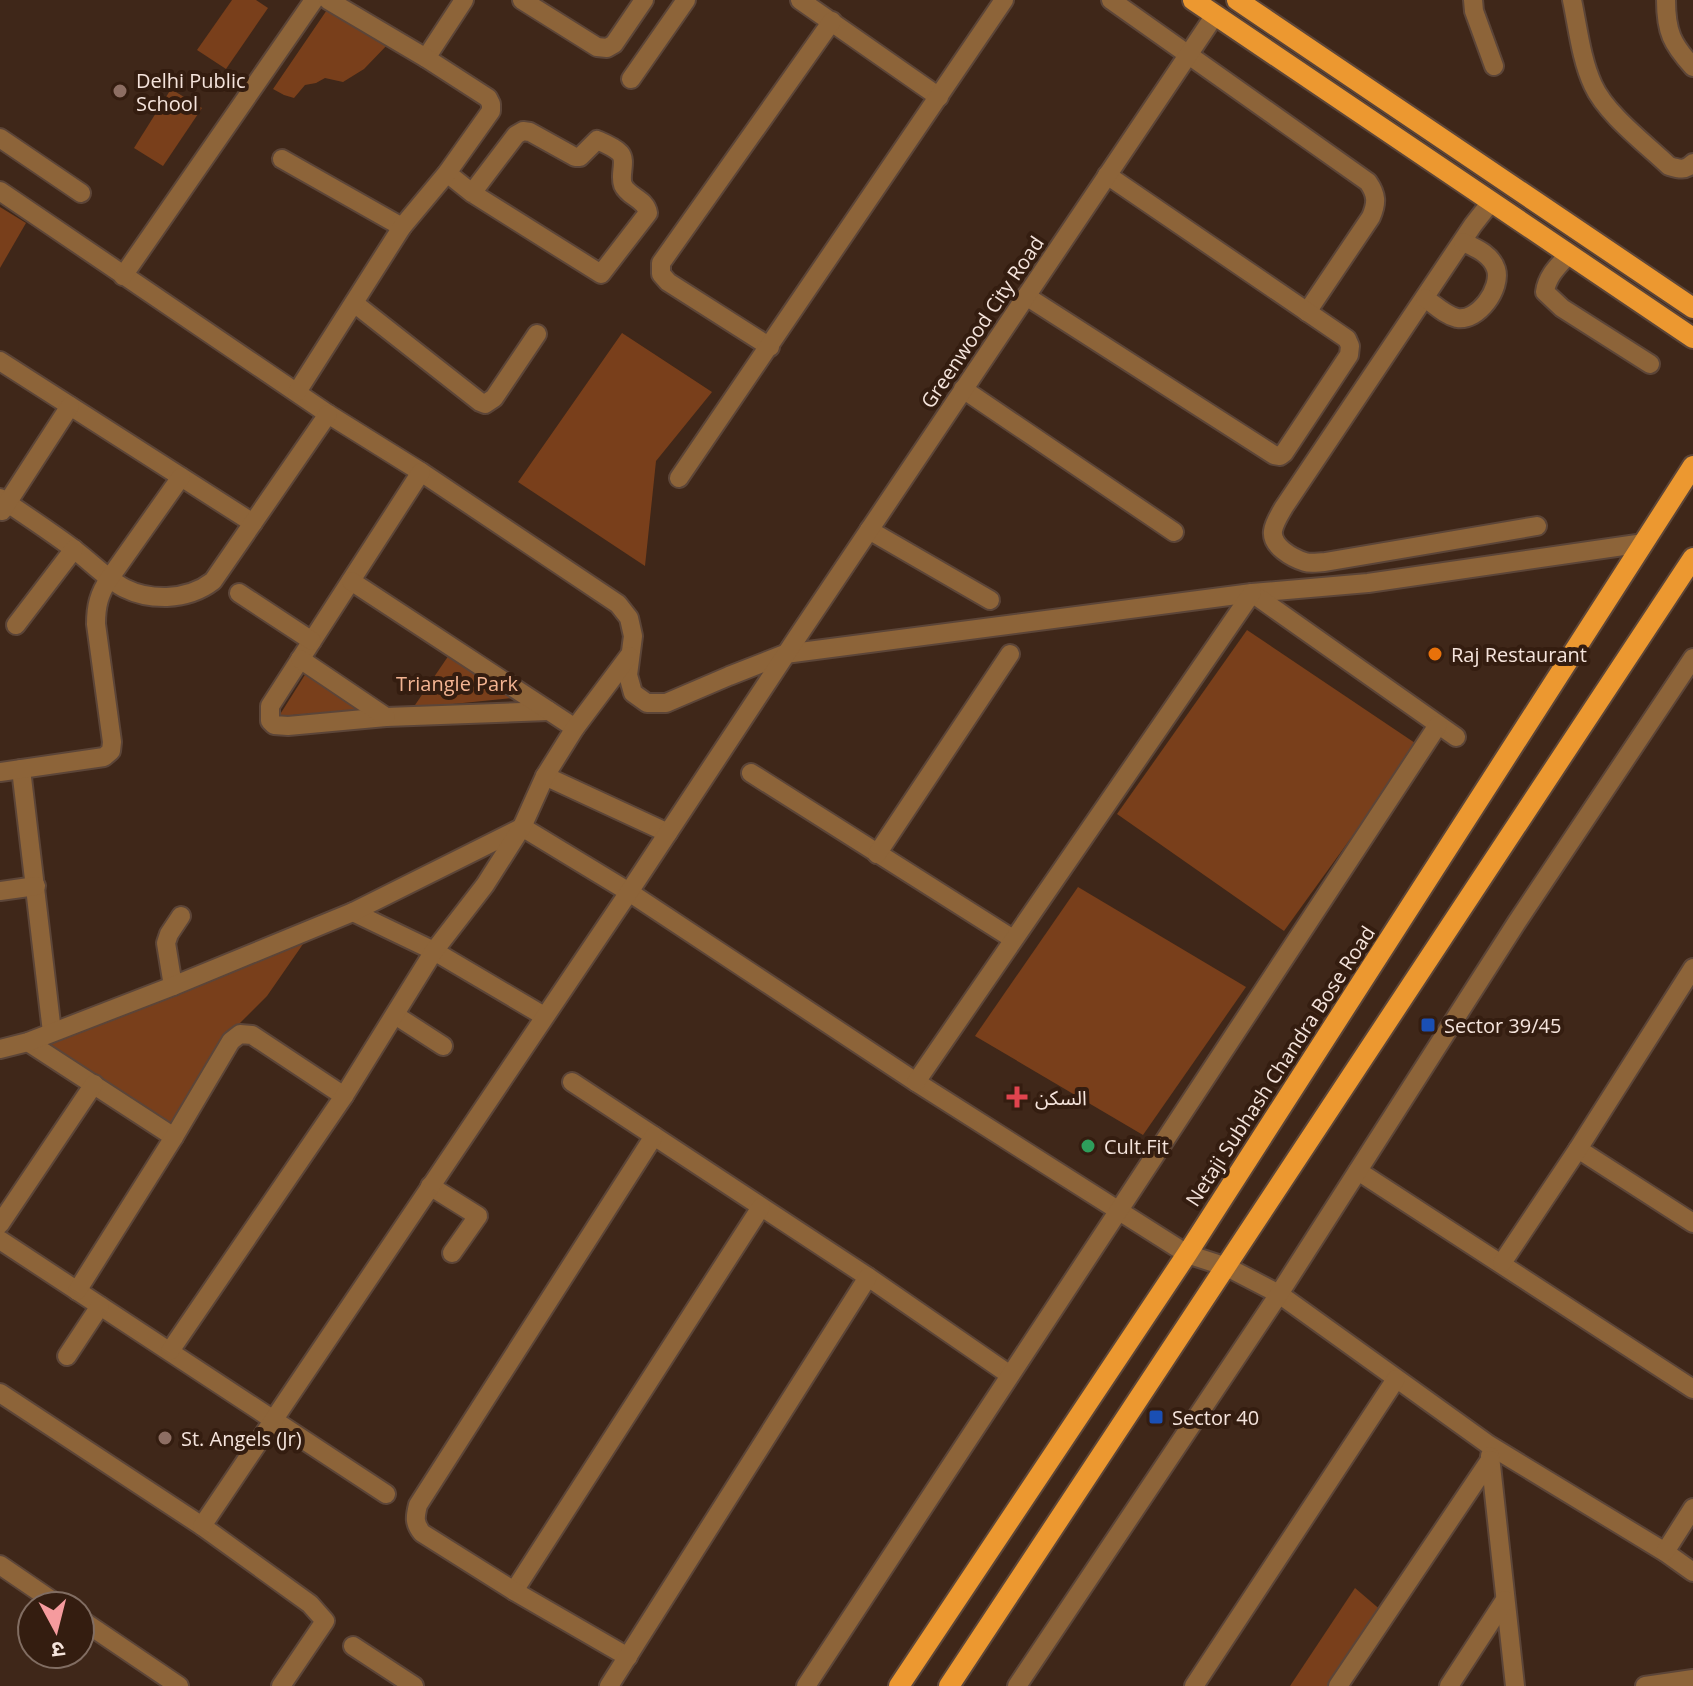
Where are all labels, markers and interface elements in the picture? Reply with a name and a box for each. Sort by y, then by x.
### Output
place label: Delhi Public School [136,67,246,117]
marker: Delhi Public School [111,82,129,100]
street label: Greenwood City Road [914,231,1050,413]
place label: Raj Restaurant [1451,641,1587,668]
marker: Raj Restaurant [1426,645,1444,663]
park label: Triangle Park [396,670,518,697]
street label: Netaji Subhash Chandra Bose Road [1179,921,1381,1211]
place label: Sector 39/45 [1444,1012,1561,1039]
marker: Sector 39/45 [1419,1016,1437,1034]
place label: السكن [1035,1084,1087,1111]
marker: السكن [1006,1086,1028,1108]
place label: Cult.Fit [1104,1133,1169,1160]
marker: Cult.Fit [1079,1137,1097,1155]
place label: Sector 40 [1172,1404,1259,1431]
marker: Sector 40 [1147,1408,1165,1426]
place label: St. Angels (Jr) [181,1425,302,1452]
marker: St. Angels (Jr) [156,1429,174,1447]
north arrow [16,1590,96,1670]
text: उ [49,1635,67,1667]

